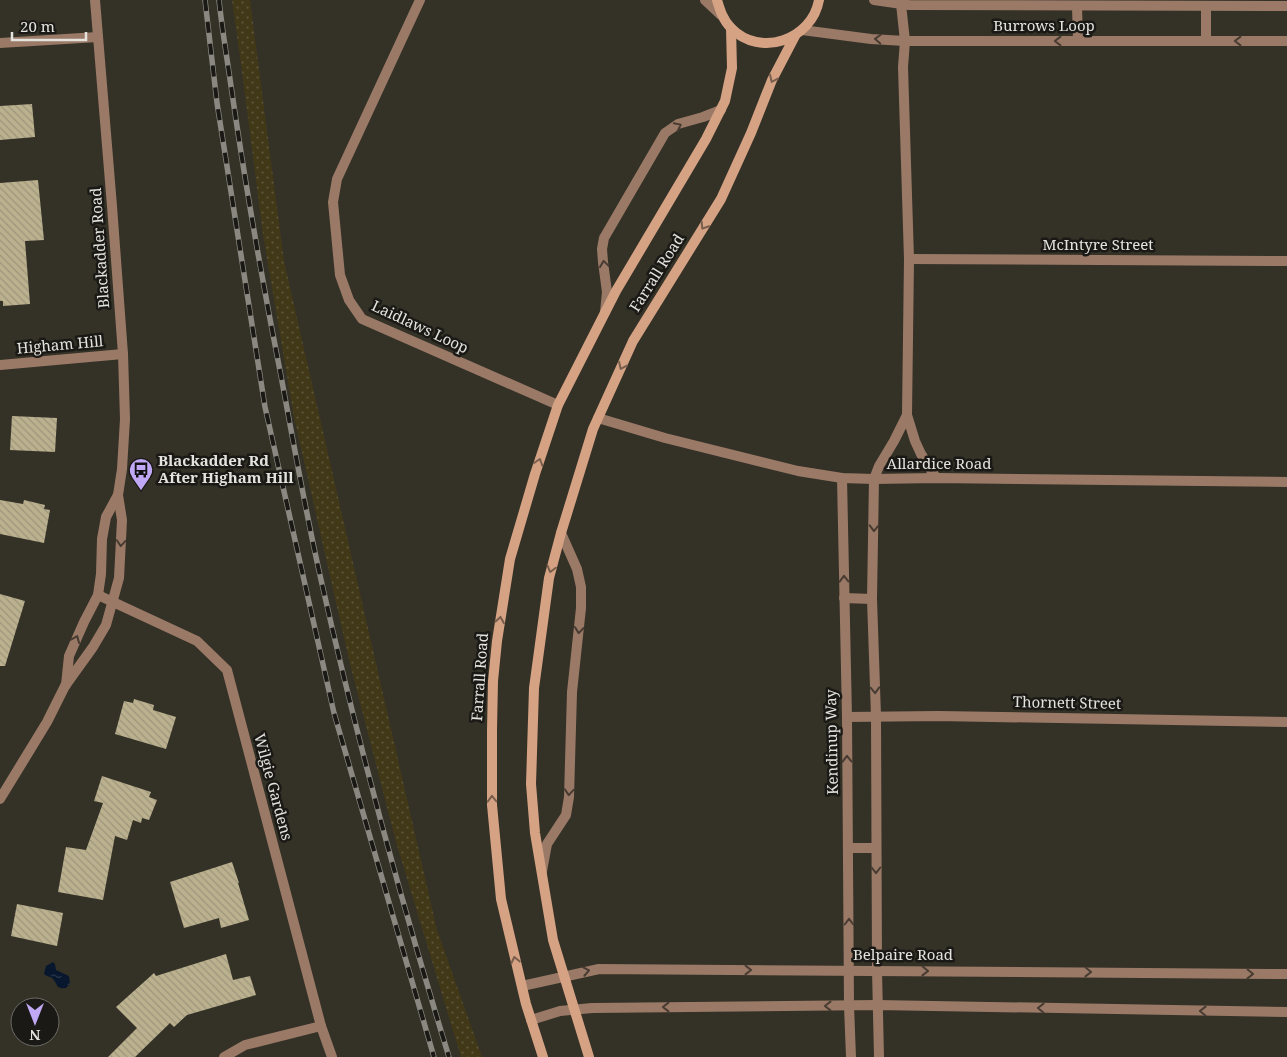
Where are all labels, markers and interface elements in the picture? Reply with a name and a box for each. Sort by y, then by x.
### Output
scale bar [12,10,86,42]
street label: Burrows Loop [993,15,1095,35]
text: 20 m [20,16,55,36]
one-way arrow [874,34,882,45]
one-way arrow [1054,36,1062,46]
one-way arrow [1234,36,1242,46]
one-way arrow [769,74,779,83]
one-way arrow [673,122,682,132]
street label: Blackadder Road [85,187,113,309]
one-way arrow [701,220,710,230]
street label: Farrall Road [624,230,688,315]
street label: McIntyre Street [1042,234,1154,254]
one-way arrow [599,260,610,268]
street label: Laidlaws Loop [369,295,472,357]
street label: Higham Hill [16,330,104,358]
one-way arrow [618,361,628,370]
place label: Blackadder Rd After Higham Hill [158,450,294,487]
street label: Allardice Road [887,453,991,473]
bus stop icon: Blackadder Rd After Higham Hill [128,457,154,491]
one-way arrow [533,458,543,467]
one-way arrow [868,524,879,532]
one-way arrow [115,539,126,547]
one-way arrow [546,564,557,573]
one-way arrow [839,575,849,583]
one-way arrow [495,615,505,624]
one-way arrow [574,626,585,634]
street label: Farrall Road [466,632,492,722]
one-way arrow [70,635,81,644]
one-way arrow [870,687,880,695]
street label: Kendinup Way [820,689,842,795]
street label: Thornett Street [1013,691,1121,713]
street label: Wilgie Gardens [250,731,298,843]
one-way arrow [842,755,852,763]
one-way arrow [564,788,575,796]
one-way arrow [487,795,498,803]
one-way arrow [871,867,881,875]
one-way arrow [844,918,854,926]
street label: Belpaire Road [853,944,953,964]
one-way arrow [510,955,521,964]
one-way arrow [745,965,753,975]
one-way arrow [922,965,930,976]
one-way arrow [582,967,591,977]
one-way arrow [1084,967,1092,977]
one-way arrow [1247,968,1255,979]
north arrow [10,997,60,1047]
one-way arrow [824,1001,832,1011]
one-way arrow [662,1002,670,1012]
one-way arrow [1037,1003,1044,1013]
one-way arrow [1199,1006,1207,1016]
text: N [29,1026,41,1045]

